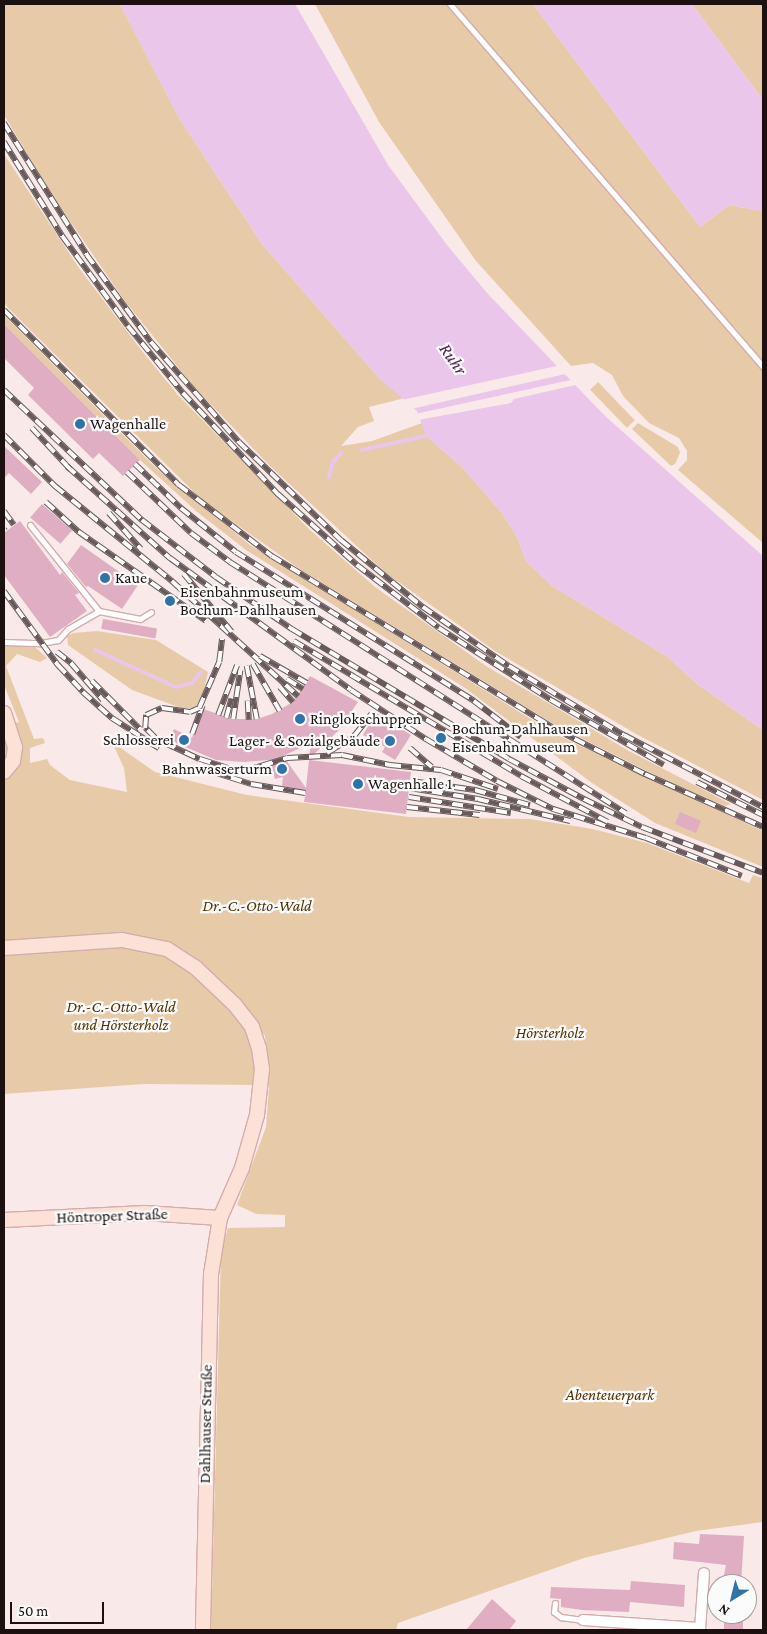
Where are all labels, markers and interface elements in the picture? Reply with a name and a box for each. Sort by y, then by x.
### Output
water label: Ruhr [434,339,472,379]
place label: Wagenhalle [90,414,166,434]
marker: Wagenhalle [74,418,86,430]
place label: Kaue [115,568,147,588]
marker: Kaue [99,572,111,584]
place label: Eisenbahnmuseum Bochum-Dahlhausen [180,582,316,620]
marker: Eisenbahnmuseum Bochum-Dahlhausen [164,595,176,607]
place label: Ringlokschuppen [310,709,421,729]
marker: Ringlokschuppen [294,713,306,725]
place label: Bochum-Dahlhausen Eisenbahnmuseum [452,719,588,757]
place label: Schlosserei [103,730,174,750]
place label: Lager- & Sozialgebäude [229,731,380,751]
marker: Bochum-Dahlhausen Eisenbahnmuseum [434,731,448,745]
marker: Schlosserei [178,734,190,746]
marker: Lager- & Sozialgebäude [384,735,396,747]
place label: Bahnwasserturm [162,759,272,779]
marker: Bahnwasserturm [276,763,288,775]
place label: Wagenhalle 1 [368,774,452,794]
marker: Wagenhalle 1 [352,778,364,790]
park label: Dr.-C.-Otto-Wald [202,896,312,916]
park label: Dr.-C.-Otto-Wald und Hörsterholz [66,997,176,1035]
park label: Hörsterholz [516,1023,584,1043]
street label: Höntroper Straße [56,1204,168,1228]
street label: Dahlhauser Straße [195,1364,217,1484]
park label: Abenteuerpark [566,1385,654,1405]
north arrow [707,1574,757,1624]
scale bar [12,1592,106,1624]
text: N [715,1601,732,1620]
text: 50 m [18,1603,48,1619]

